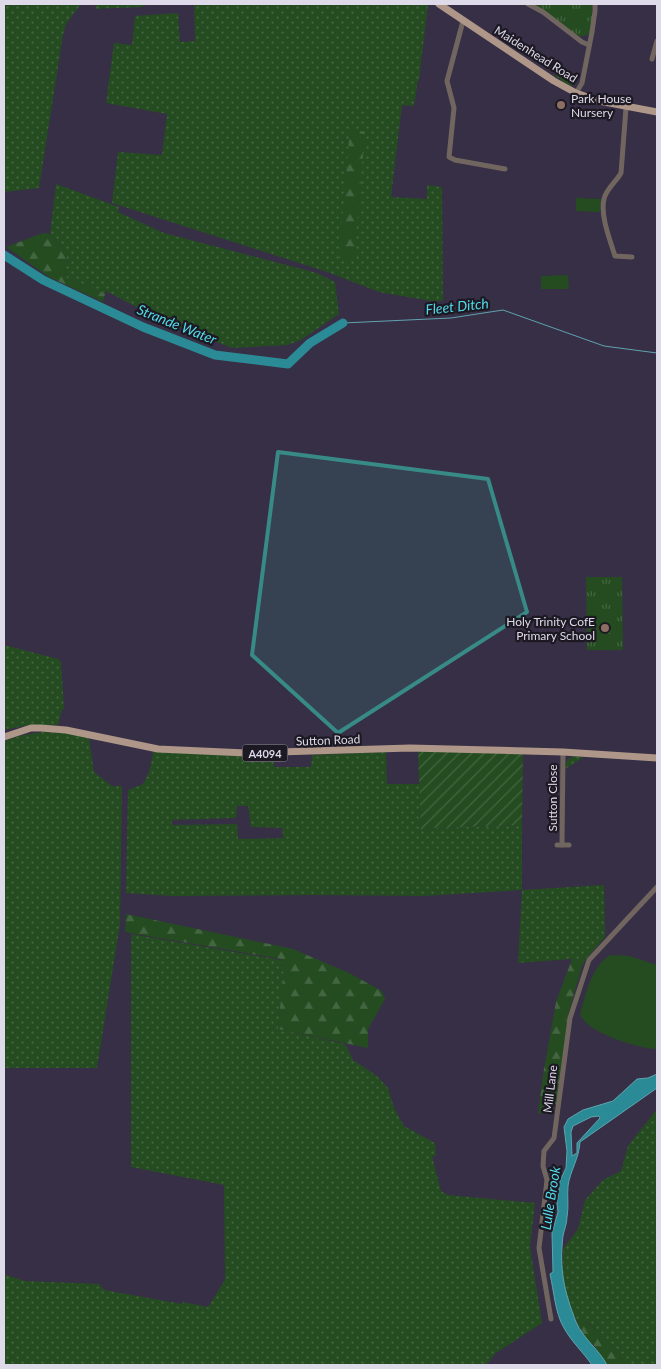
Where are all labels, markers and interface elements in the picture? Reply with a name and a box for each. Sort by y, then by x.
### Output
street label: Maidenhead Road [492,22,580,86]
place label: Park House Nursery [571,91,632,120]
marker: Park House Nursery [555,99,567,111]
water label: Fleet Ditch [425,294,489,318]
water label: Strande Water [135,300,219,348]
place label: Holy Trinity CofE Primary School [506,614,595,643]
marker: Holy Trinity CofE Primary School [599,622,611,634]
street label: Sutton Road [296,731,360,749]
road number: A4094 [242,744,288,761]
street label: Sutton Close [545,764,560,832]
street label: Mill Lane [540,1064,560,1114]
water label: Lulle Brook [537,1165,563,1231]

